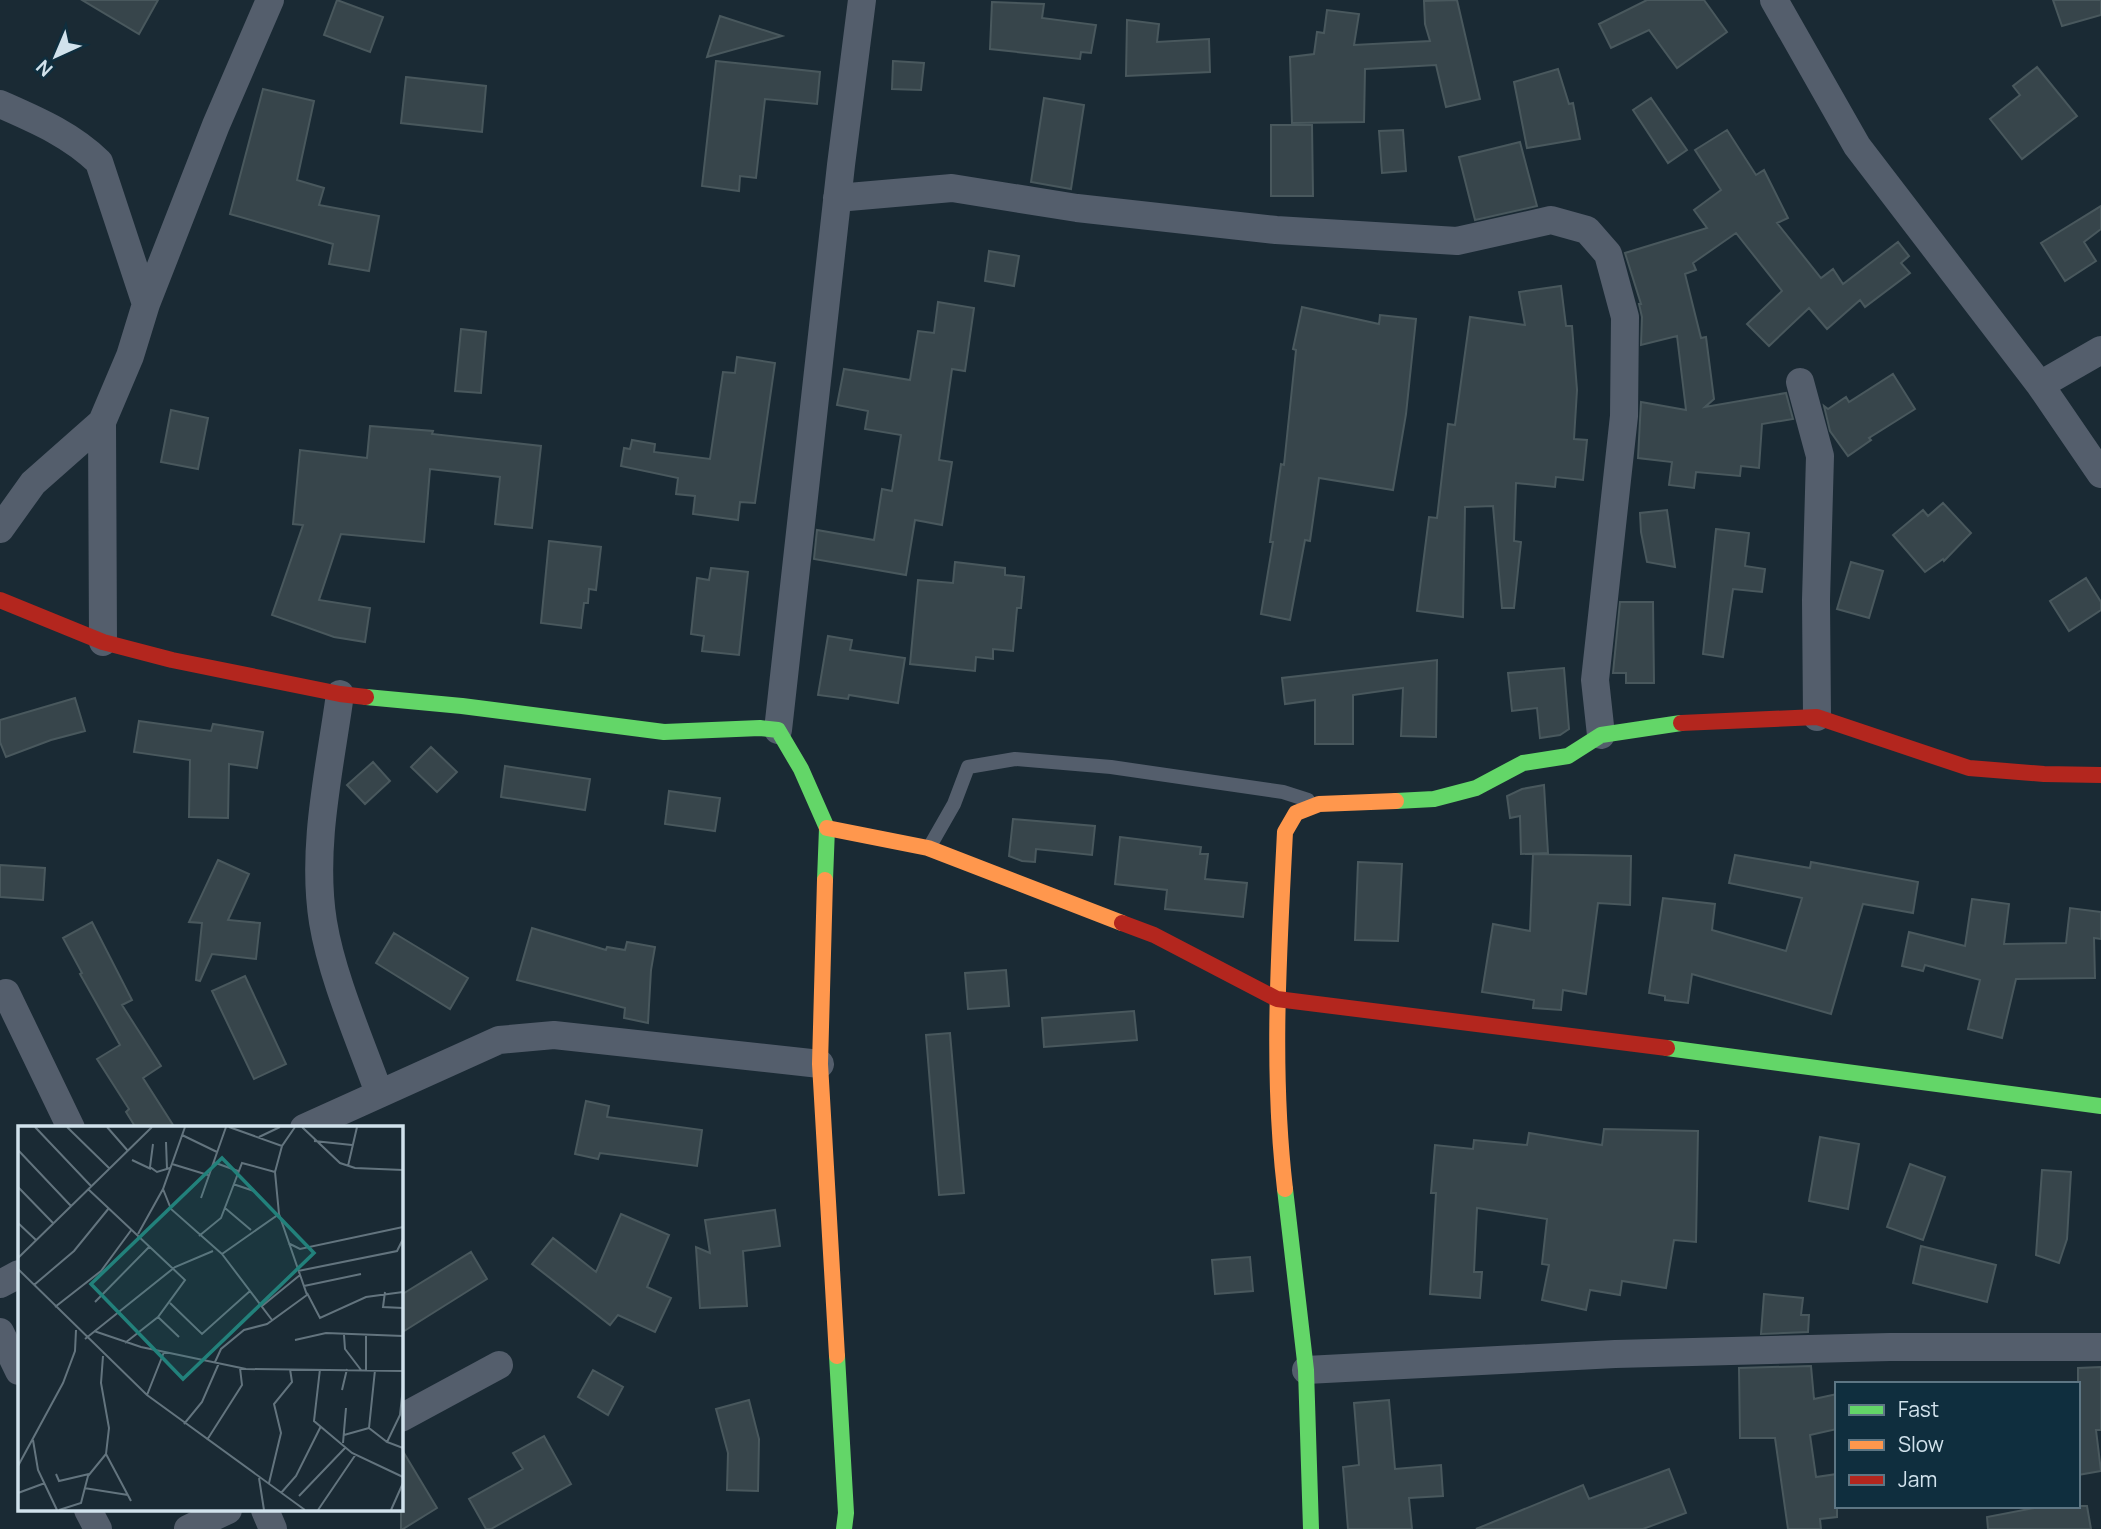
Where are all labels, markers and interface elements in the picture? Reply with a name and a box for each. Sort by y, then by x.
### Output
north arrow [21,21,91,91]
text: N [30,54,58,82]
inset map [18,1126,402,1512]
legend [1835,1382,2080,1508]
text: Fast [1898,1395,1939,1423]
text: Slow [1898,1430,1944,1458]
text: Jam [1898,1465,1937,1493]

